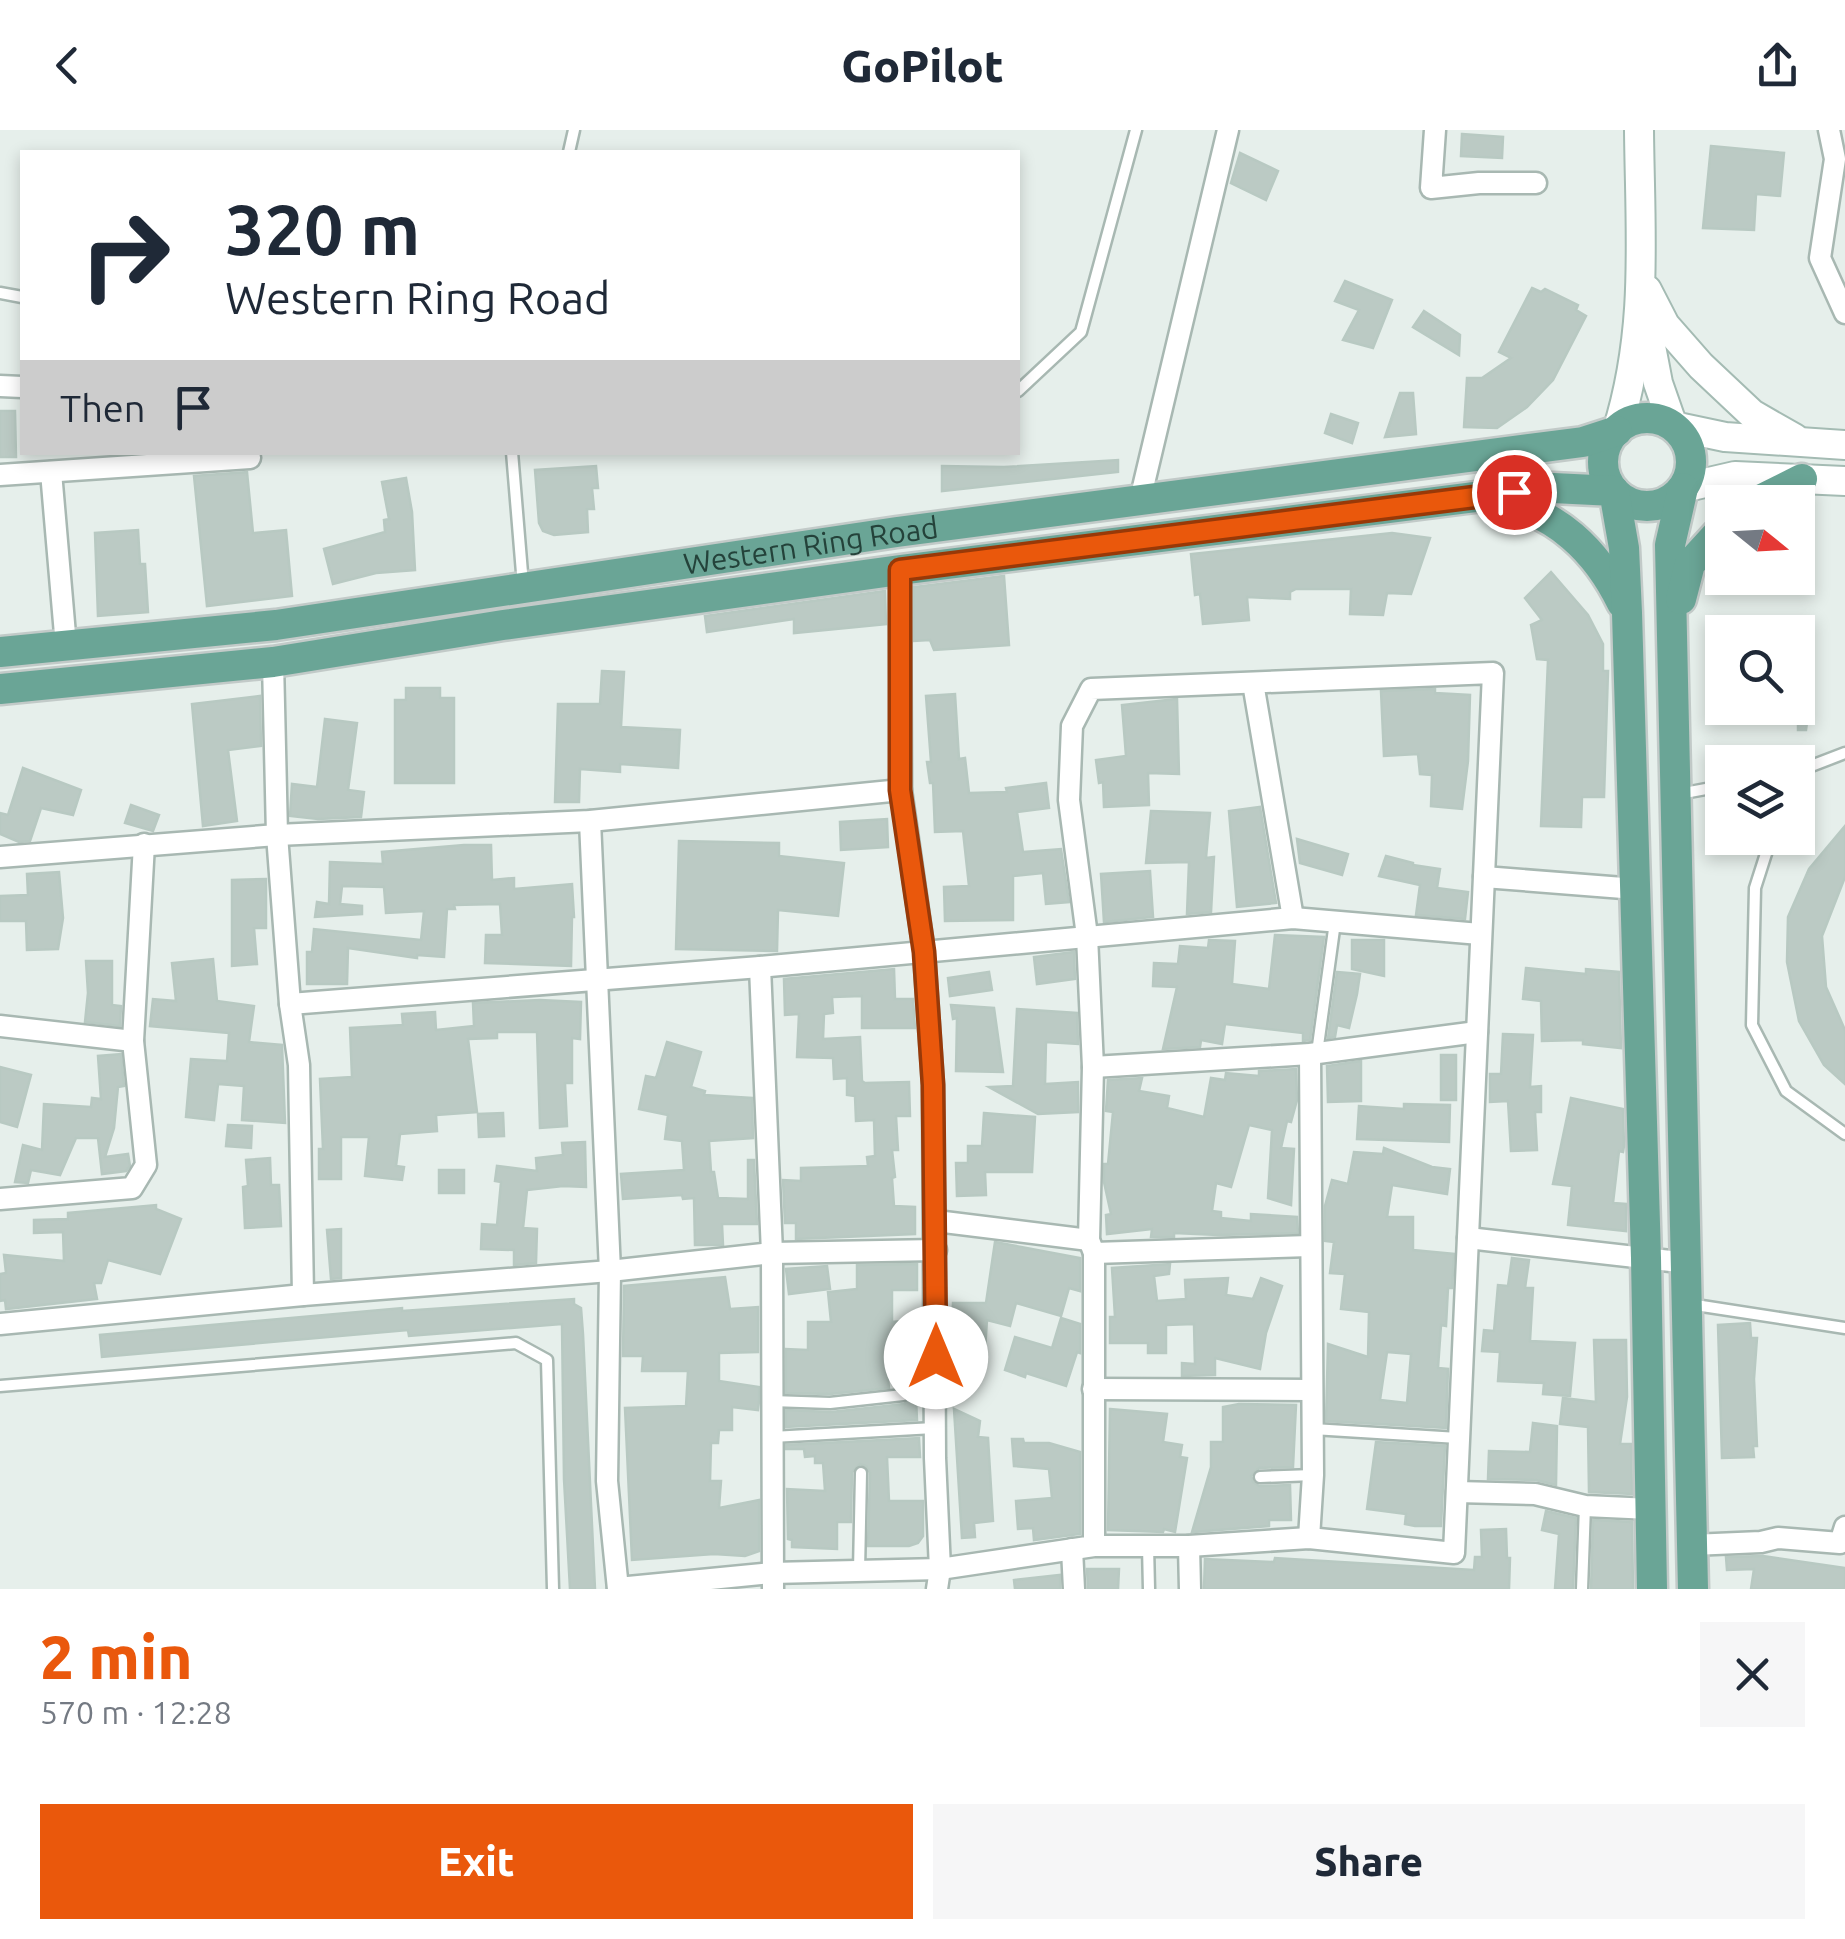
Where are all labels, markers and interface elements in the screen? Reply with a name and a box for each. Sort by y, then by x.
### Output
icon: back [40,38,95,93]
icon: share [1750,38,1805,93]
text: GoPilot [841,40,1004,91]
icon: right [60,190,190,320]
text: 320 m [225,190,420,268]
text: Western Ring Road [225,272,610,323]
icon: arrive [166,380,221,435]
text: Then [60,387,146,429]
pin [1472,450,1557,535]
icon: arrive [1487,465,1542,520]
north arrow [1705,485,1815,595]
map controls [1705,485,1815,855]
street label: Western Ring Road [681,510,940,581]
button: search [1705,615,1815,725]
button: layers [1705,745,1815,855]
position arrow [884,1305,988,1409]
button: close [1700,1622,1805,1727]
text: 2 min [40,1623,193,1690]
text: 570 m · 12:28 [40,1694,232,1730]
button: Exit [40,1804,913,1919]
button: Share [933,1804,1805,1919]

